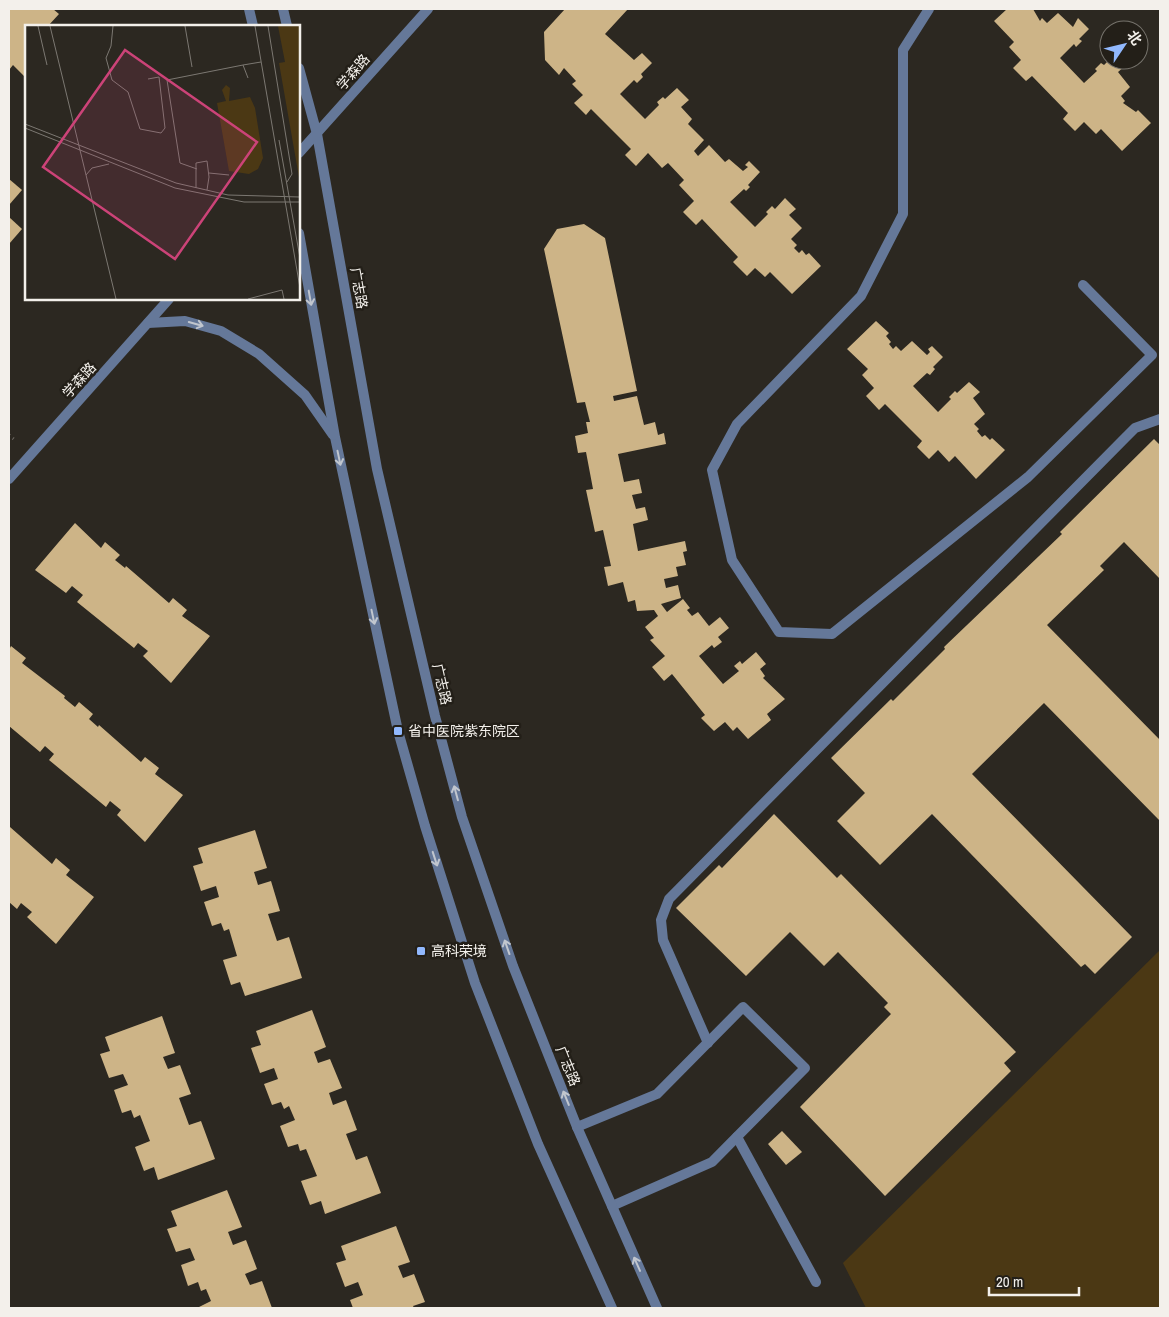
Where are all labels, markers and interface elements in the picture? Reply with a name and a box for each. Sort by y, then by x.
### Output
north arrow [1099,20,1149,70]
inset map [25,25,300,300]
text: 北 [1123,27,1146,48]
street label: 学森路 [332,50,374,94]
street label: 广志路 [346,266,372,310]
one-way arrow [306,289,316,305]
one-way arrow [188,320,204,330]
street label: 学森路 [58,358,100,402]
one-way arrow [335,449,344,465]
one-way arrow [369,608,378,624]
street label: 广志路 [429,662,455,706]
place label: 省中医院紫东院区 [408,722,520,740]
marker: 省中医院紫东院区 [392,725,404,737]
one-way arrow [450,785,460,801]
one-way arrow [431,850,440,866]
one-way arrow [501,939,511,955]
place label: 高科荣境 [431,942,487,960]
marker: 高科荣境 [415,945,427,957]
street label: 广志路 [552,1043,584,1089]
one-way arrow [560,1091,570,1106]
one-way arrow [631,1257,641,1272]
scale bar [989,1264,1079,1296]
text: 20 m [996,1271,1023,1292]

